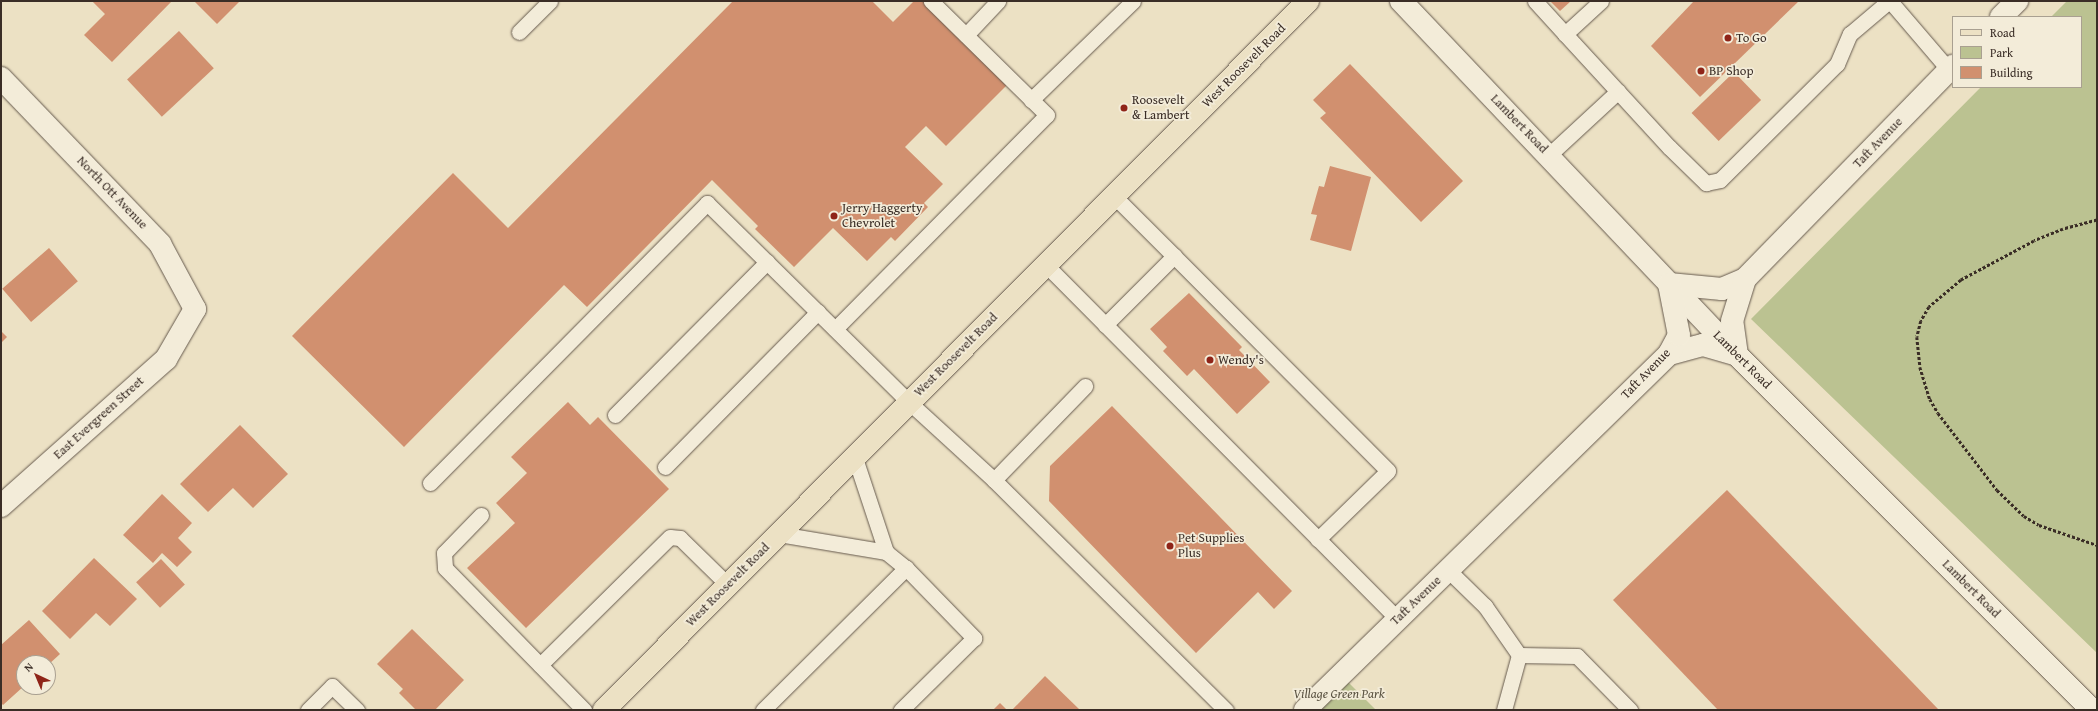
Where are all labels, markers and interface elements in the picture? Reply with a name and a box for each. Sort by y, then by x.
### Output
legend [1952,16,2082,88]
street label: West Roosevelt Road [1199,21,1289,111]
text: Road [1990,24,2015,41]
place label: To Go [1736,30,1767,46]
marker: To Go [1723,33,1733,43]
text: Park [1990,44,2013,61]
place label: BP Shop [1709,63,1754,79]
text: Building [1990,64,2033,81]
marker: BP Shop [1696,66,1706,76]
street label: Lambert Road [1487,91,1551,157]
place label: Roosevelt & Lambert [1132,93,1190,124]
marker: Roosevelt & Lambert [1119,103,1129,113]
street label: Taft Avenue [1850,114,1906,172]
street label: North Ott Avenue [73,153,151,233]
place label: Jerry Haggerty Chevrolet [842,201,922,232]
marker: Jerry Haggerty Chevrolet [829,211,839,221]
street label: West Roosevelt Road [911,310,1001,400]
street label: Lambert Road [1710,328,1774,392]
street label: Taft Avenue [1618,345,1674,403]
place label: Wendy's [1218,352,1264,368]
marker: Wendy's [1205,355,1215,365]
street label: East Evergreen Street [51,373,147,463]
place label: Pet Supplies Plus [1178,531,1245,562]
street label: West Roosevelt Road [683,540,773,630]
marker: Pet Supplies Plus [1165,541,1175,551]
street label: Lambert Road [1939,557,2003,621]
street label: Taft Avenue [1387,573,1445,629]
north arrow [16,655,56,695]
text: N [20,659,37,675]
park label: Village Green Park [1293,686,1385,702]

